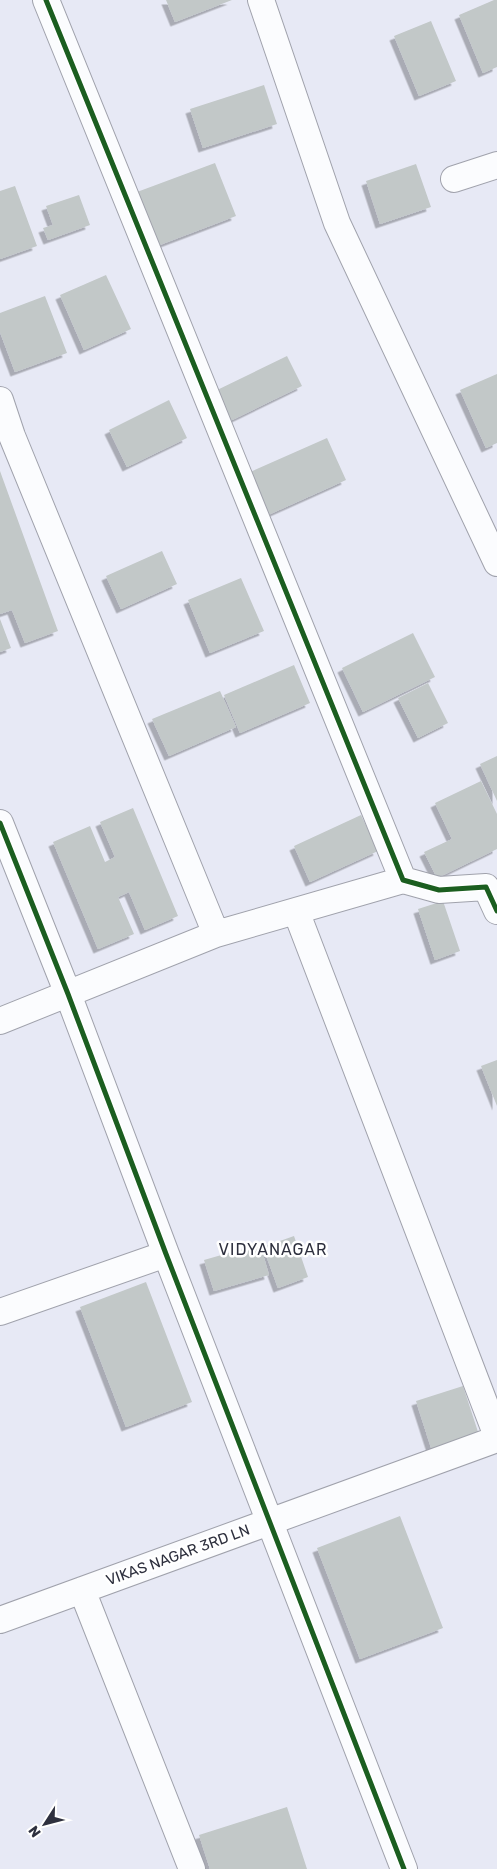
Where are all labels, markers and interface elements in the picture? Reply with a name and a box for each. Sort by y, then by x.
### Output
district label: VIDYANAGAR [219,1240,327,1259]
street label: VIKAS NAGAR 3RD LN [104,1521,252,1589]
north arrow [20,1799,70,1849]
text: N [25,1822,45,1840]

